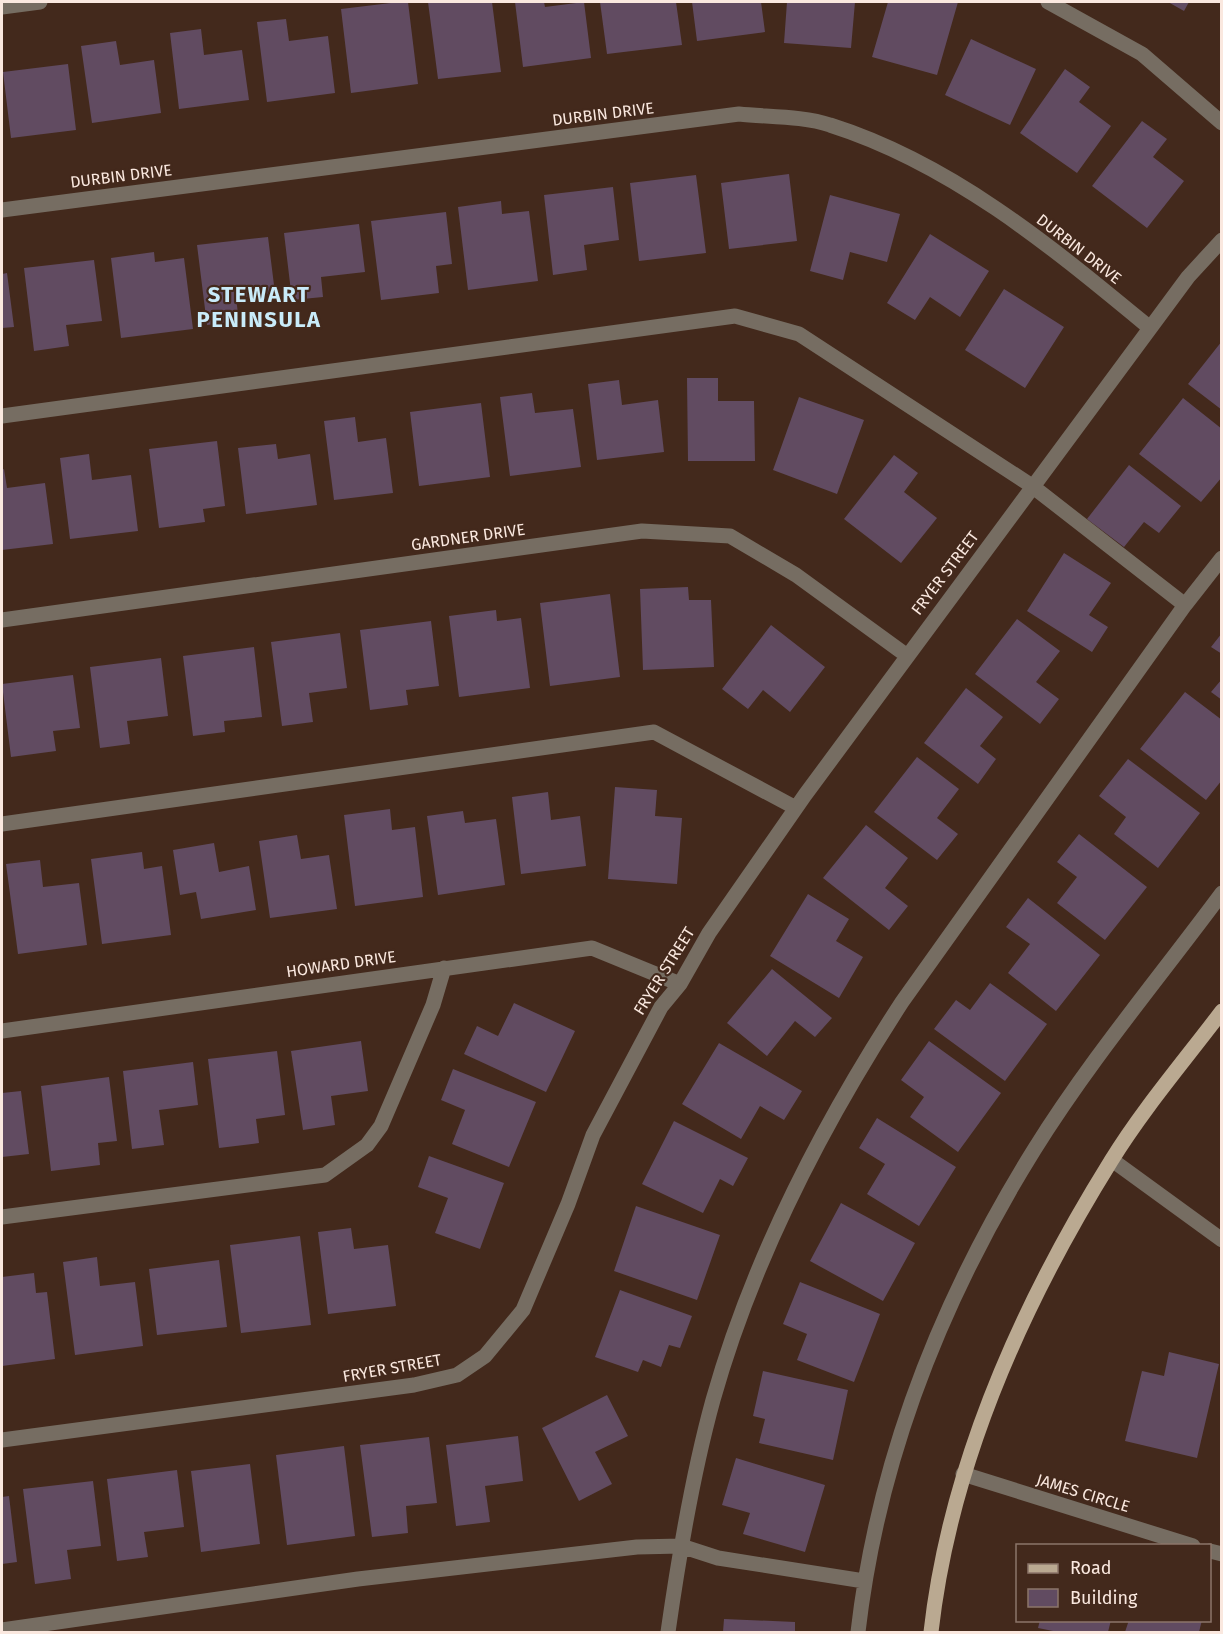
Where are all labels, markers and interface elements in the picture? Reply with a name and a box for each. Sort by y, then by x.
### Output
street label: DURBIN DRIVE [551,98,655,130]
street label: DURBIN DRIVE [69,160,173,192]
street label: DURBIN DRIVE [1033,210,1125,288]
district label: STEWART PENINSULA [196,281,322,333]
street label: GARDNER DRIVE [410,520,526,554]
street label: FRYER STREET [907,527,983,619]
street label: FRYER STREET [629,923,699,1018]
street label: HOWARD DRIVE [285,947,397,981]
street label: FRYER STREET [341,1350,444,1386]
street label: JAMES CIRCLE [1034,1470,1132,1516]
legend [1016,1544,1211,1622]
text: Road [1070,1557,1112,1579]
text: Building [1070,1587,1138,1609]

